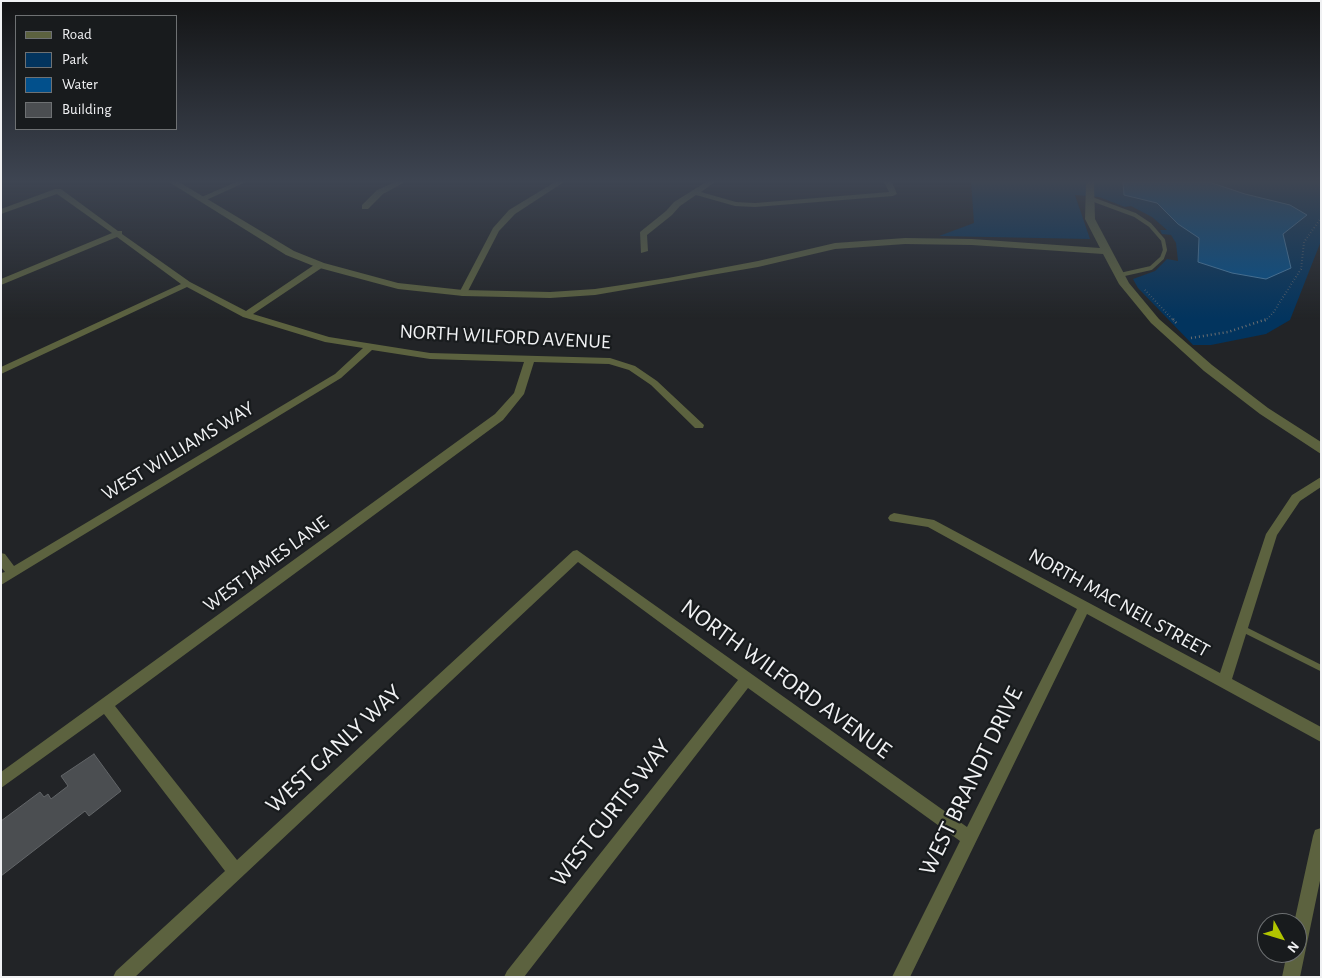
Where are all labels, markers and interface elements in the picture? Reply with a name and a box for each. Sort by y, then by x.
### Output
legend [15,15,178,130]
text: Road [62,27,92,42]
text: Park [62,52,88,67]
text: Water [62,77,98,92]
text: Building [62,102,112,117]
street label: NORTH WILFORD AVENUE [399,319,611,355]
street label: WEST WILLIAMS WAY [97,396,259,506]
street label: WEST JAMES LANE [199,511,333,617]
street label: NORTH MAC NEIL STREET [1024,543,1214,663]
street label: NORTH WILFORD AVENUE [675,593,897,765]
street label: WEST GANLY WAY [260,678,408,820]
street label: WEST BRANDT DRIVE [913,682,1029,880]
street label: WEST CURTIS WAY [544,733,678,893]
north arrow [1257,913,1307,963]
text: N [1284,939,1301,955]

